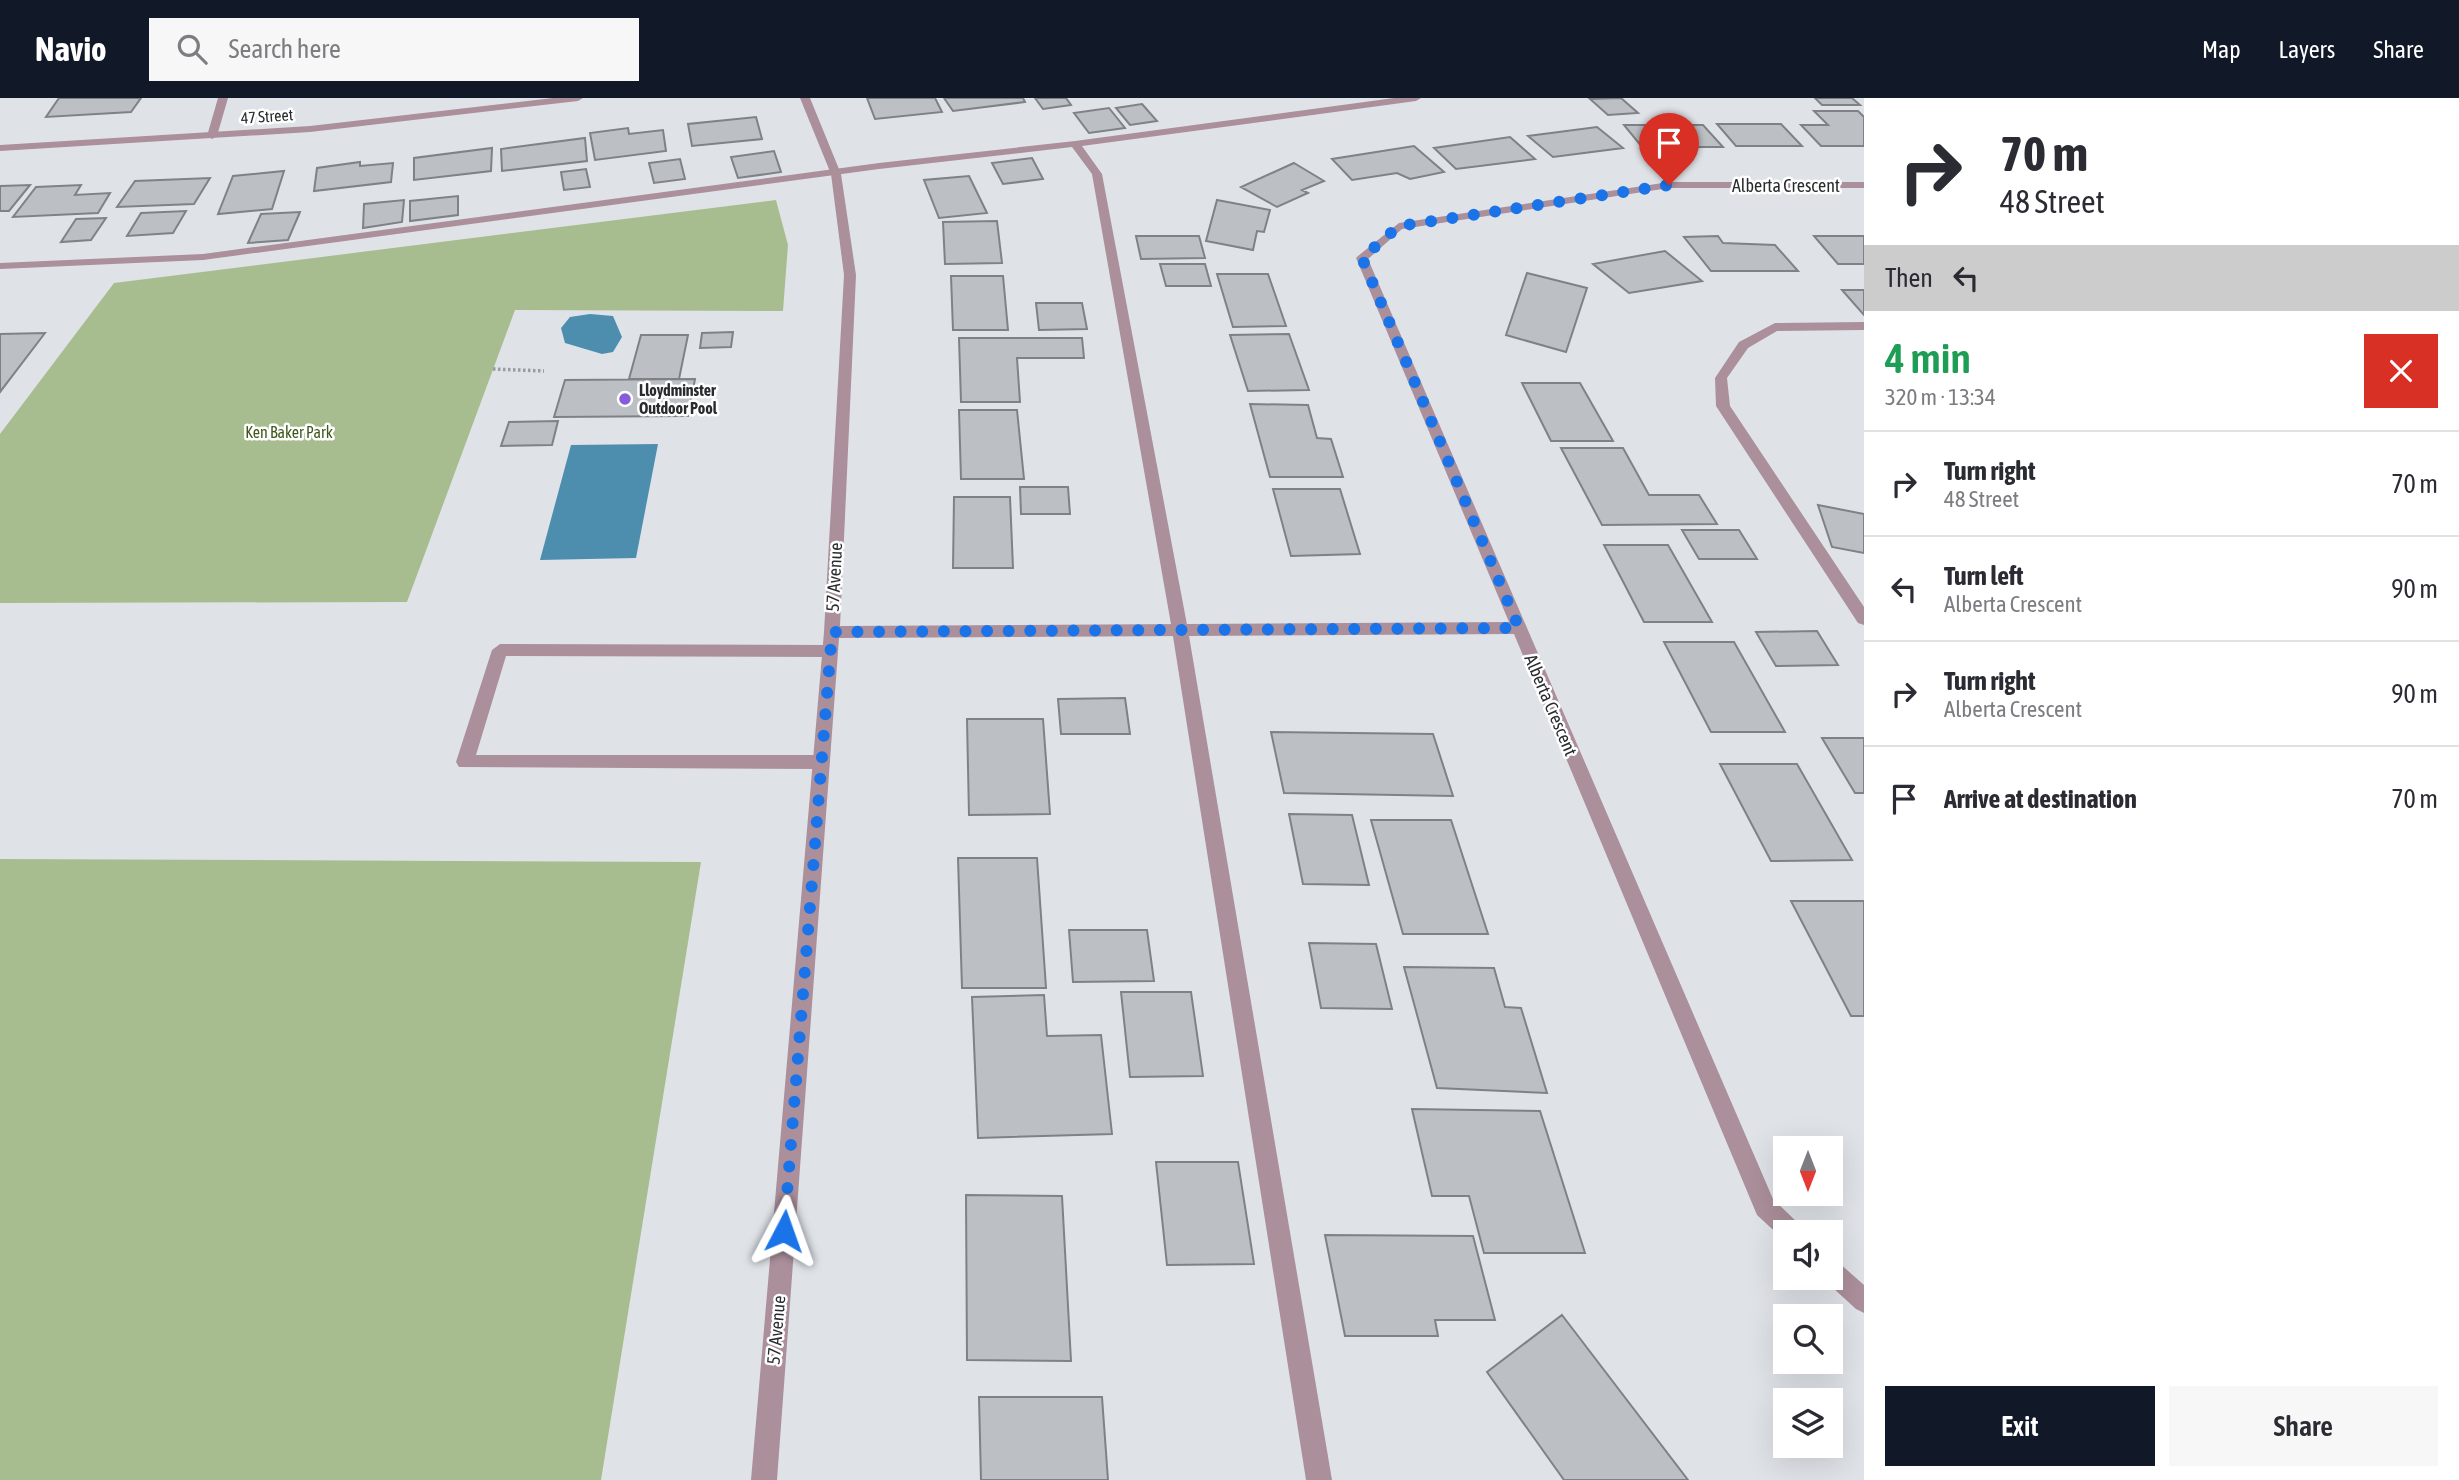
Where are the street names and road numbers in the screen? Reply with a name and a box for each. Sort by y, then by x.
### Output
street label: 47 Street [240,105,294,127]
street label: Alberta Crescent [1732,175,1840,196]
street label: 57 Avenue [822,542,846,612]
street label: Alberta Crescent [1520,651,1582,759]
street label: 57 Avenue [763,1295,789,1365]

